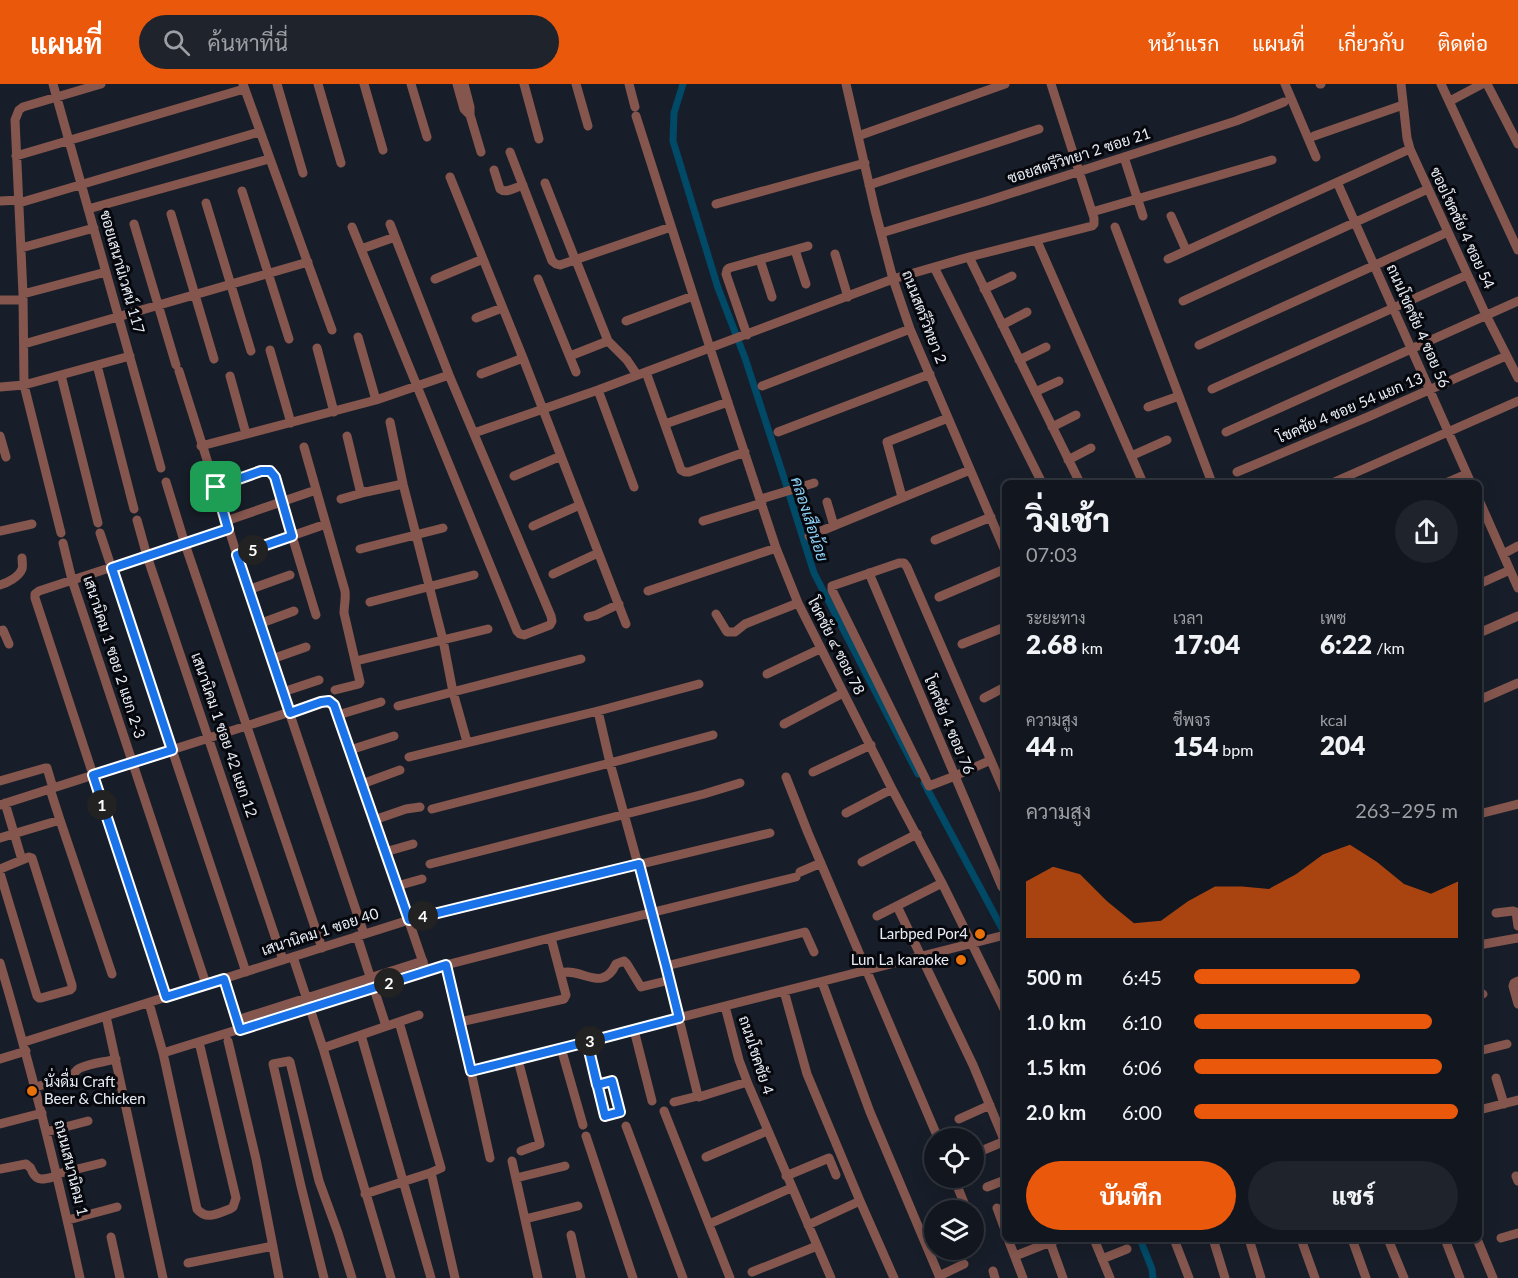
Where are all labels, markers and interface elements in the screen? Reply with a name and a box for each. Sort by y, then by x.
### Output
search box [139,15,559,69]
text: แผนที่ [30,26,103,60]
icon: search [160,26,193,59]
text: ค้นหาที่นี่ [208,29,288,56]
text: หน้าแรก [1148,30,1219,55]
text: แผนที่ [1252,30,1305,55]
text: เกี่ยวกับ [1338,30,1405,55]
text: ติดต่อ [1438,30,1488,55]
street label: ซอยสตรีวิทยา 2 ซอย 21 [1005,123,1152,187]
street label: ซอยโชคชัย 4 ซอย 54 [1427,164,1499,292]
street label: ซอยเสนานิเวศน์ 117 [97,208,149,336]
street label: ถนนโชคชัย 4 ซอย 56 [1384,261,1454,391]
street label: ถนนสตรีวิทยา 2 [899,267,951,366]
street label: โชคชัย 4 ซอย 54 แยก 13 [1273,368,1425,446]
pin [190,461,241,512]
icon: arrive [199,470,232,503]
water label: คลองเสือน้อย [788,474,834,564]
text: วิ่งเช้า [1026,499,1110,539]
button: share [1395,500,1458,563]
pin: 5 [238,535,268,565]
text: 5 [248,540,258,559]
text: 07:03 [1026,542,1077,566]
street label: เสนานิคม 1 ซอย 2 แยก 2-3 [80,573,150,740]
street label: โชคชัย ๔ ซอย 78 [804,593,869,697]
text: ระยะทาง [1026,608,1086,627]
text: เวลา [1173,608,1203,627]
text: เพซ [1320,608,1346,627]
text: 2.68 [1026,628,1077,660]
text: 17:04 [1173,628,1240,660]
text: 6:22 [1320,628,1372,660]
text: km [1077,638,1103,657]
text: /km [1372,638,1405,657]
street label: เสนานิคม 1 ซอย 42 แยก 12 [188,650,262,820]
street label: โชคชัย 4 ซอย 76 [921,672,979,777]
text: ความสูง [1026,710,1078,729]
text: ชีพจร [1173,710,1211,729]
text: kcal [1320,710,1347,729]
text: 204 [1320,729,1365,761]
text: 44 [1026,730,1056,762]
text: 154 [1173,730,1218,762]
text: m [1056,740,1073,759]
text: bpm [1218,740,1253,759]
pin: 1 [87,790,117,820]
text: 1 [97,795,107,814]
text: 263–295 m [1355,798,1458,822]
text: ความสูง [1026,799,1091,823]
pin: 4 [408,901,438,931]
street label: เสนานิคม 1 ซอย 40 [259,904,381,958]
text: 4 [418,906,428,925]
place label: Larbped Por4 [879,924,968,942]
marker: Larbped Por4 [973,927,987,941]
place label: Lun La karaoke [851,950,949,968]
marker: Lun La karaoke [954,953,968,967]
text: 500 m [1026,965,1082,989]
text: 6:45 [1122,965,1162,989]
pin: 2 [374,968,404,998]
text: 2 [384,973,394,992]
text: 1.0 km [1026,1010,1086,1034]
text: 6:10 [1122,1010,1162,1034]
street label: ถนนโชคชัย 4 [736,1013,778,1097]
pin: 3 [575,1026,605,1056]
text: 3 [585,1031,595,1050]
text: 1.5 km [1026,1055,1086,1079]
text: 6:06 [1122,1055,1162,1079]
place label: นั่งดื่ม Craft Beer & Chicken [44,1067,146,1107]
marker: นั่งดื่ม Craft Beer & Chicken [25,1084,39,1098]
text: 2.0 km [1026,1100,1086,1124]
text: 6:00 [1122,1100,1162,1124]
street label: ถนนเสนานิคม 1 [51,1118,93,1218]
map controls [924,1128,984,1260]
button: locate [924,1128,984,1188]
button: บันทึก [1026,1161,1236,1230]
button: แชร์ [1248,1161,1458,1230]
button: layers [924,1200,984,1260]

